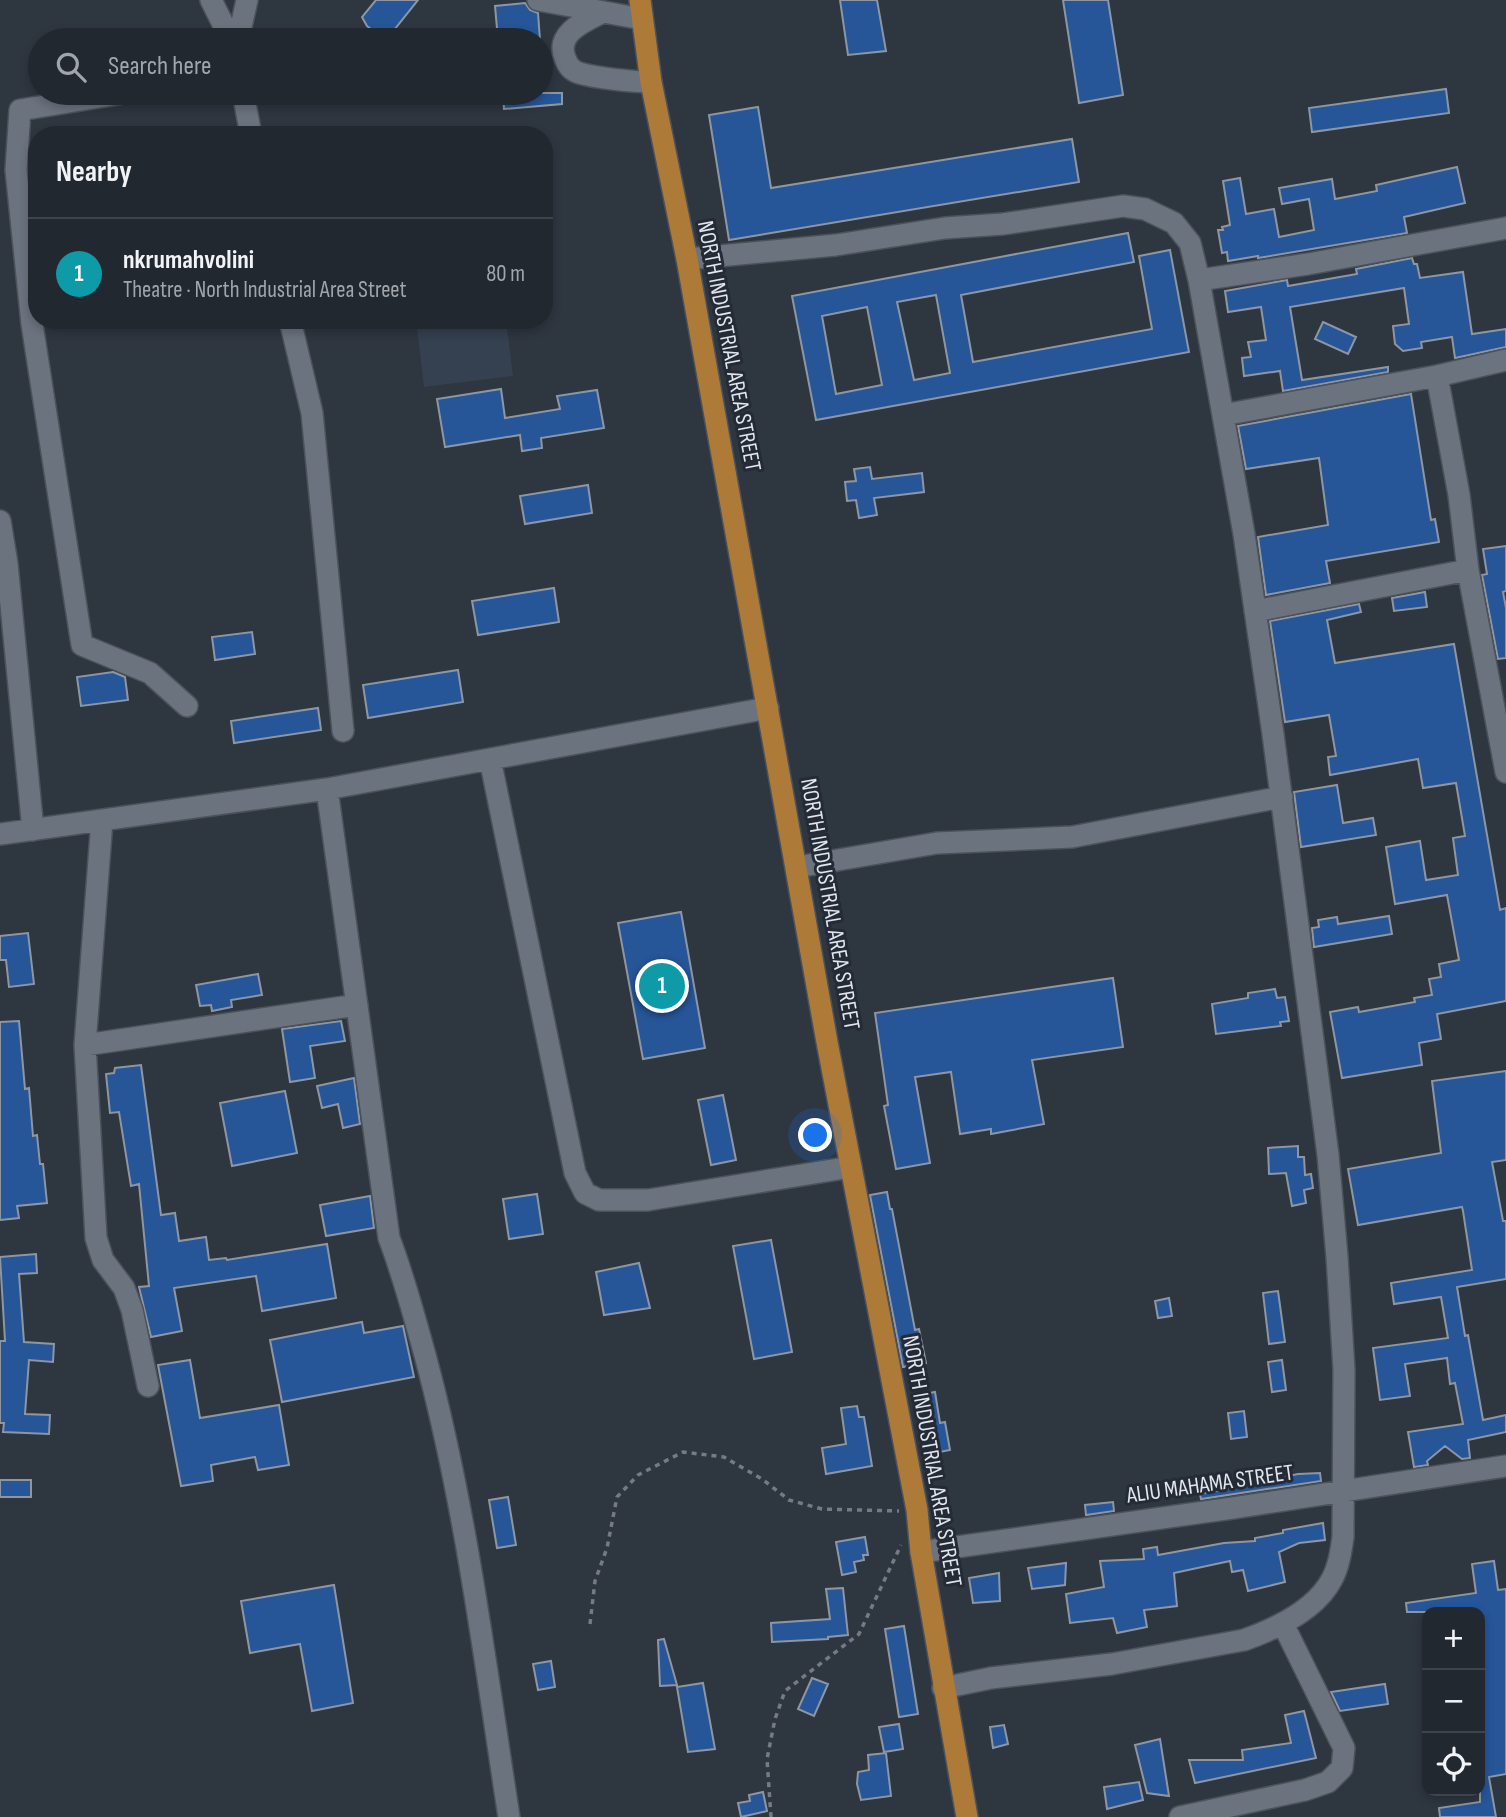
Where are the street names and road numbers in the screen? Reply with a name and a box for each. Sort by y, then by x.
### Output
street label: NORTH INDUSTRIAL AREA STREET [691,218,767,474]
street label: NORTH INDUSTRIAL AREA STREET [794,776,866,1032]
street label: NORTH INDUSTRIAL AREA STREET [896,1333,968,1589]
street label: ALIU MAHAMA STREET [1124,1458,1295,1510]

